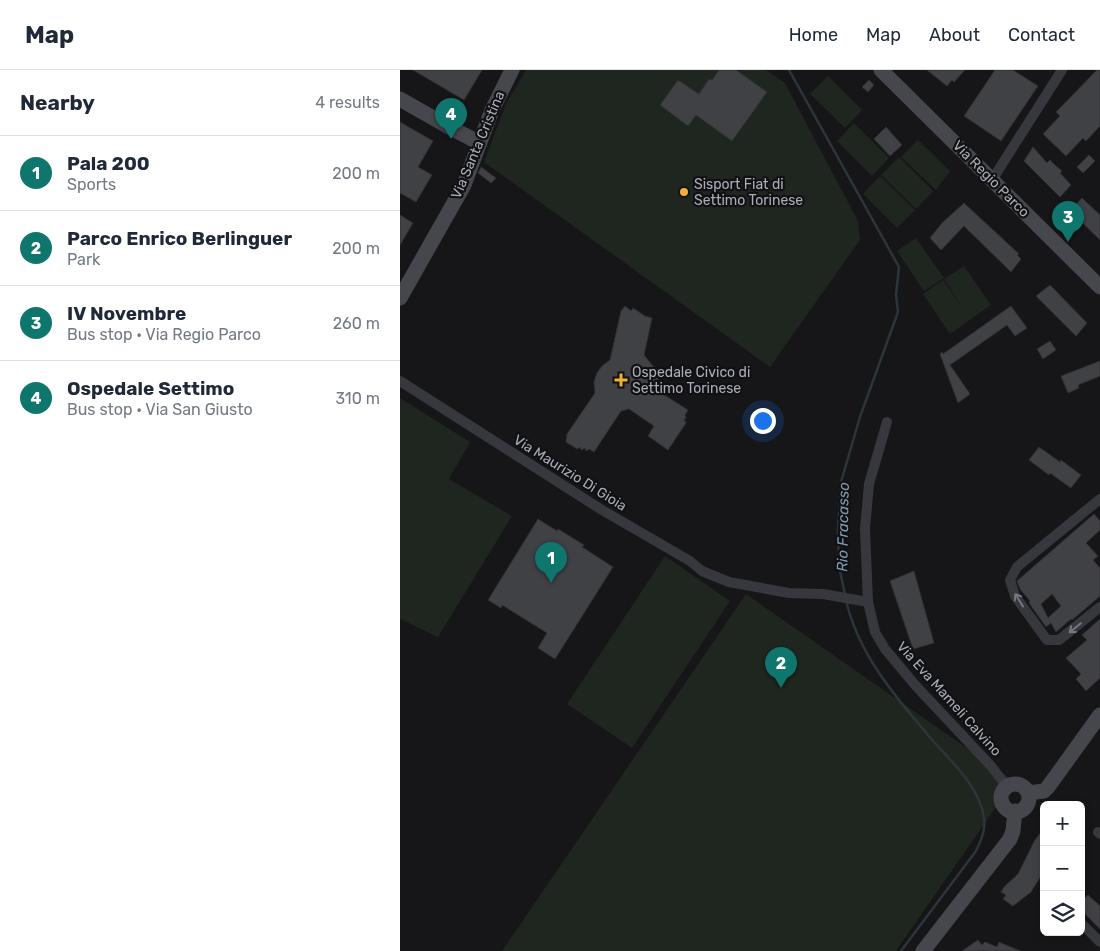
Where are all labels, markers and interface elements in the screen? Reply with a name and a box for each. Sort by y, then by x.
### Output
text: Map [25,21,74,49]
text: Home [789,24,838,46]
text: Map [866,24,901,46]
text: About [929,24,980,46]
text: Contact [1008,24,1075,46]
street label: Via Santa Cristina [448,89,508,201]
text: Nearby [20,90,95,115]
text: 4 results [315,93,380,112]
pin: 4 [435,98,467,139]
street label: Via Regio Parco [949,137,1033,221]
text: Pala 200 [67,152,150,175]
text: 1 [32,164,40,183]
text: 200 m [332,164,380,183]
text: Sports [67,175,116,194]
place label: Sisport Fiat di Settimo Torinese [694,176,803,209]
marker: Sisport Fiat di Settimo Torinese [678,186,690,198]
pin: 3 [1052,201,1084,242]
text: Parco Enrico Berlinguer [67,227,292,250]
text: 2 [31,239,41,258]
text: 200 m [332,239,380,258]
text: Park [67,250,100,269]
text: IV Novembre [67,302,186,325]
text: 3 [31,314,41,333]
text: 260 m [333,314,380,333]
text: Bus stop · Via Regio Parco [67,325,261,344]
place label: Ospedale Civico di Settimo Torinese [632,364,750,397]
marker: Ospedale Civico di Settimo Torinese [614,373,628,387]
text: Ospedale Settimo [67,377,234,400]
text: 4 [31,389,41,408]
text: 310 m [336,389,380,408]
text: Bus stop · Via San Giusto [67,400,253,419]
your location [750,408,776,434]
street label: Via Maurizio Di Gioia [510,431,630,515]
water label: Rio Fracasso [833,482,853,572]
pin: 1 [535,542,567,583]
one-way arrow [1013,593,1024,607]
one-way arrow [1069,622,1082,633]
street label: Via Eva Mameli Calvino [893,638,1005,760]
pin: 2 [765,647,797,688]
map controls [1040,801,1085,936]
button: + [1040,801,1085,846]
button: − [1040,846,1085,891]
button: layers [1040,891,1085,936]

